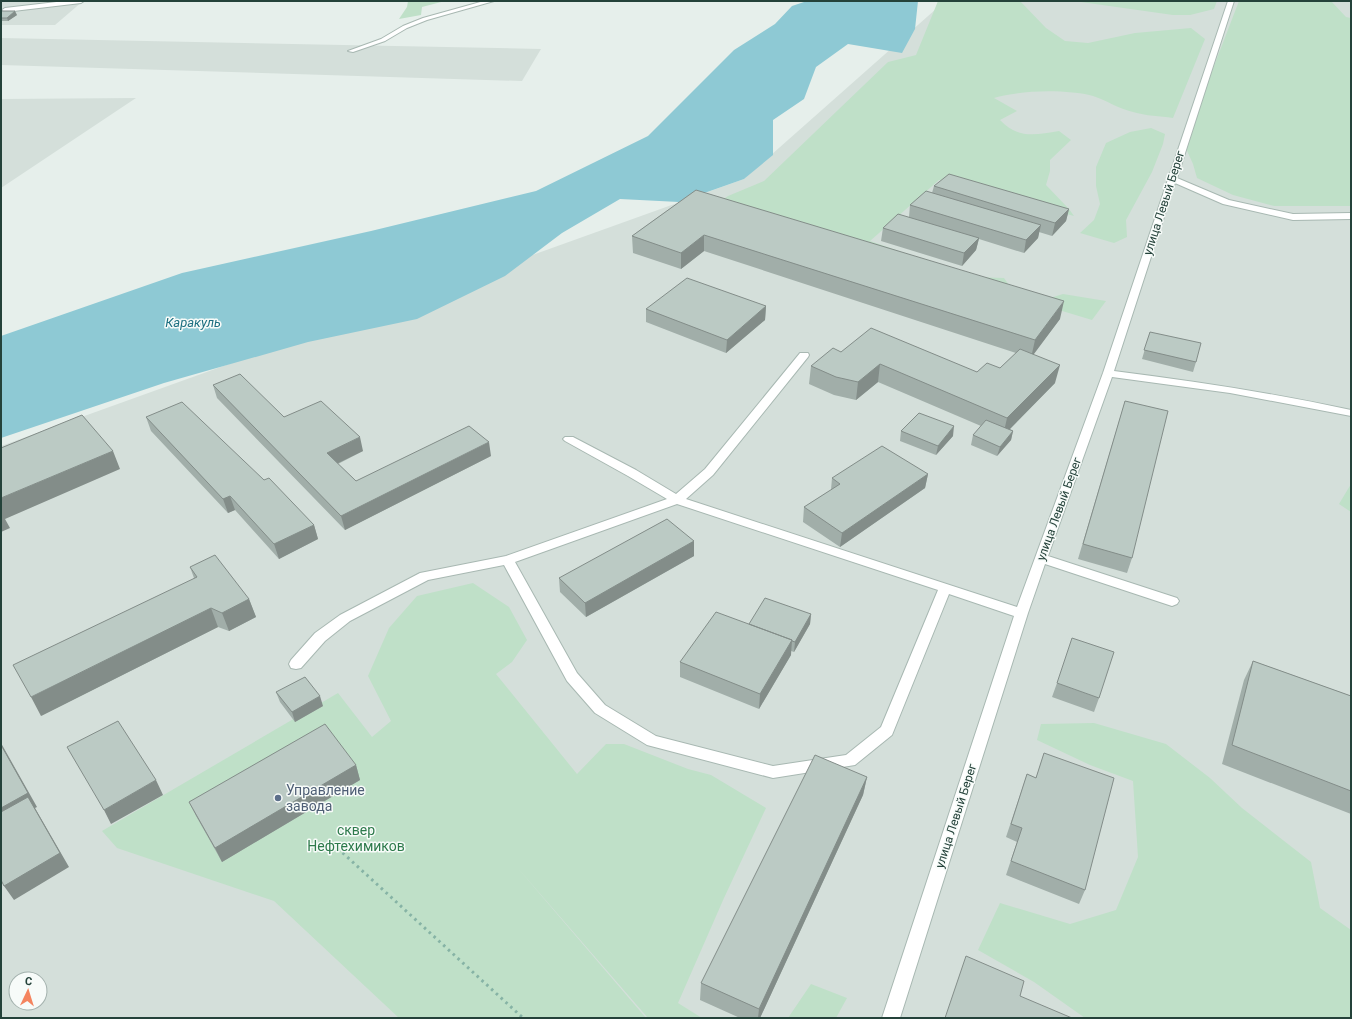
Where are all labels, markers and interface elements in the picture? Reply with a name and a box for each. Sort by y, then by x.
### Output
street label: улица Левый Берег [1141,149,1187,257]
water label: Каракуль [165,315,221,330]
street label: улица Левый Берег [1034,455,1084,563]
street label: улица Левый Берег [933,762,979,870]
place label: Управление завода [286,782,365,814]
marker: Управление завода [273,793,283,803]
park label: сквер Нефтехимиков [307,822,405,854]
north arrow [8,971,48,1011]
text: С [25,975,33,988]

